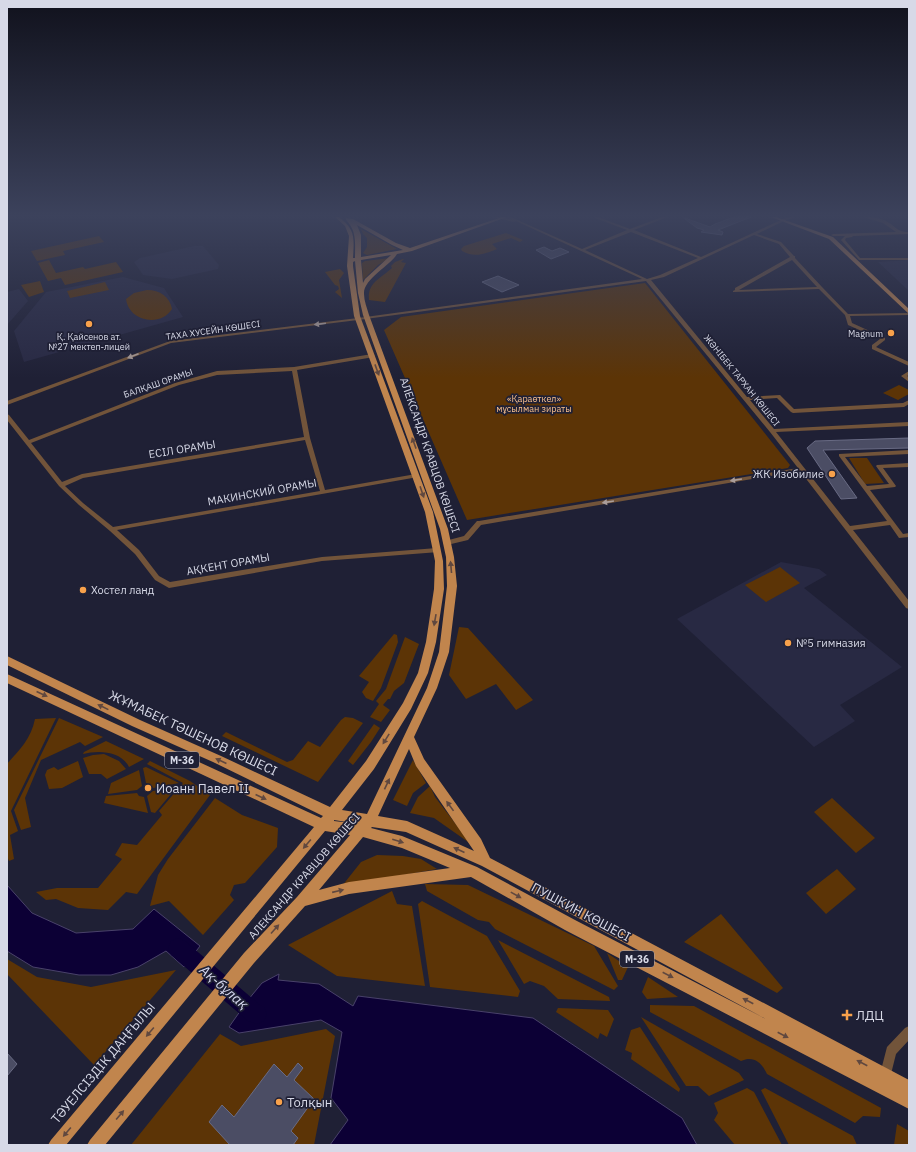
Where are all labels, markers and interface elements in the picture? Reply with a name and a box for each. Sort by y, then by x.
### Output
street label: ТАХА ХУСЕЙН КӨШЕСІ [165,318,261,342]
marker: Қ. Қайсенов ат. №27 мектеп-лицей [84,319,94,329]
one-way arrow [314,321,326,327]
place label: Magnum [848,328,883,339]
marker: Magnum [886,328,896,338]
place label: Қ. Қайсенов ат. №27 мектеп-лицей [48,331,130,352]
street label: ЖӘНІБЕК ТАРХАН КӨШЕСІ [702,332,783,428]
one-way arrow [127,353,139,359]
one-way arrow [374,365,380,377]
street label: БАЛҚАШ ОРАМЫ [122,366,194,400]
street label: АЛЕКСАНДР КРАВЦОВ КӨШЕСІ [397,376,463,534]
park label: «Қараөткел» мұсылман зираты [496,393,572,414]
street label: ЕСІЛ ОРАМЫ [148,437,216,461]
one-way arrow [410,437,416,449]
place label: ЖК Изобилие [752,467,824,481]
marker: ЖК Изобилие [827,469,837,479]
street label: МАКИНСКИЙ ОРАМЫ [206,475,318,509]
one-way arrow [730,478,742,484]
one-way arrow [419,487,425,499]
one-way arrow [601,499,614,505]
street label: АҚКЕНТ ОРАМЫ [185,550,271,578]
one-way arrow [447,561,454,573]
place label: Хостел ланд [91,583,155,597]
marker: Хостел ланд [78,585,88,595]
one-way arrow [432,614,438,626]
place label: №5 гимназия [796,636,866,650]
marker: №5 гимназия [783,638,793,648]
street label: ЖҰМАБЕК ТӘШЕНОВ КӨШЕСІ [106,686,280,780]
one-way arrow [37,691,48,697]
one-way arrow [97,704,109,710]
one-way arrow [382,734,390,744]
road number: M-36 [165,752,199,768]
one-way arrow [215,758,227,764]
one-way arrow [384,779,390,790]
place label: Иоанн Павел II [156,780,249,797]
marker: Иоанн Павел II [143,783,153,793]
one-way arrow [256,794,267,800]
one-way arrow [446,801,454,811]
street label: АЛЕКСАНДР КРАВЦОВ КӨШЕСІ [245,810,363,942]
one-way arrow [392,838,404,844]
one-way arrow [303,839,312,850]
one-way arrow [453,847,465,853]
street label: ПУШКИН КӨШЕСІ [528,879,634,945]
one-way arrow [333,888,345,894]
one-way arrow [510,891,522,898]
one-way arrow [271,924,280,935]
road number: M-36 [620,951,654,967]
water label: Ақ-бұлақ [195,960,252,1013]
one-way arrow [662,972,674,979]
one-way arrow [742,998,754,1004]
street label: ТӘУЕЛСІЗДІК ДАҢҒЫЛЫ [47,999,159,1127]
place label: ЛДЦ [856,1007,884,1024]
marker: ЛДЦ [841,1009,853,1021]
one-way arrow [146,1027,155,1037]
one-way arrow [778,1032,789,1038]
one-way arrow [856,1059,868,1066]
place label: Толқын [287,1094,332,1111]
marker: Толқын [274,1097,284,1107]
one-way arrow [116,1110,125,1120]
one-way arrow [62,1126,71,1137]

